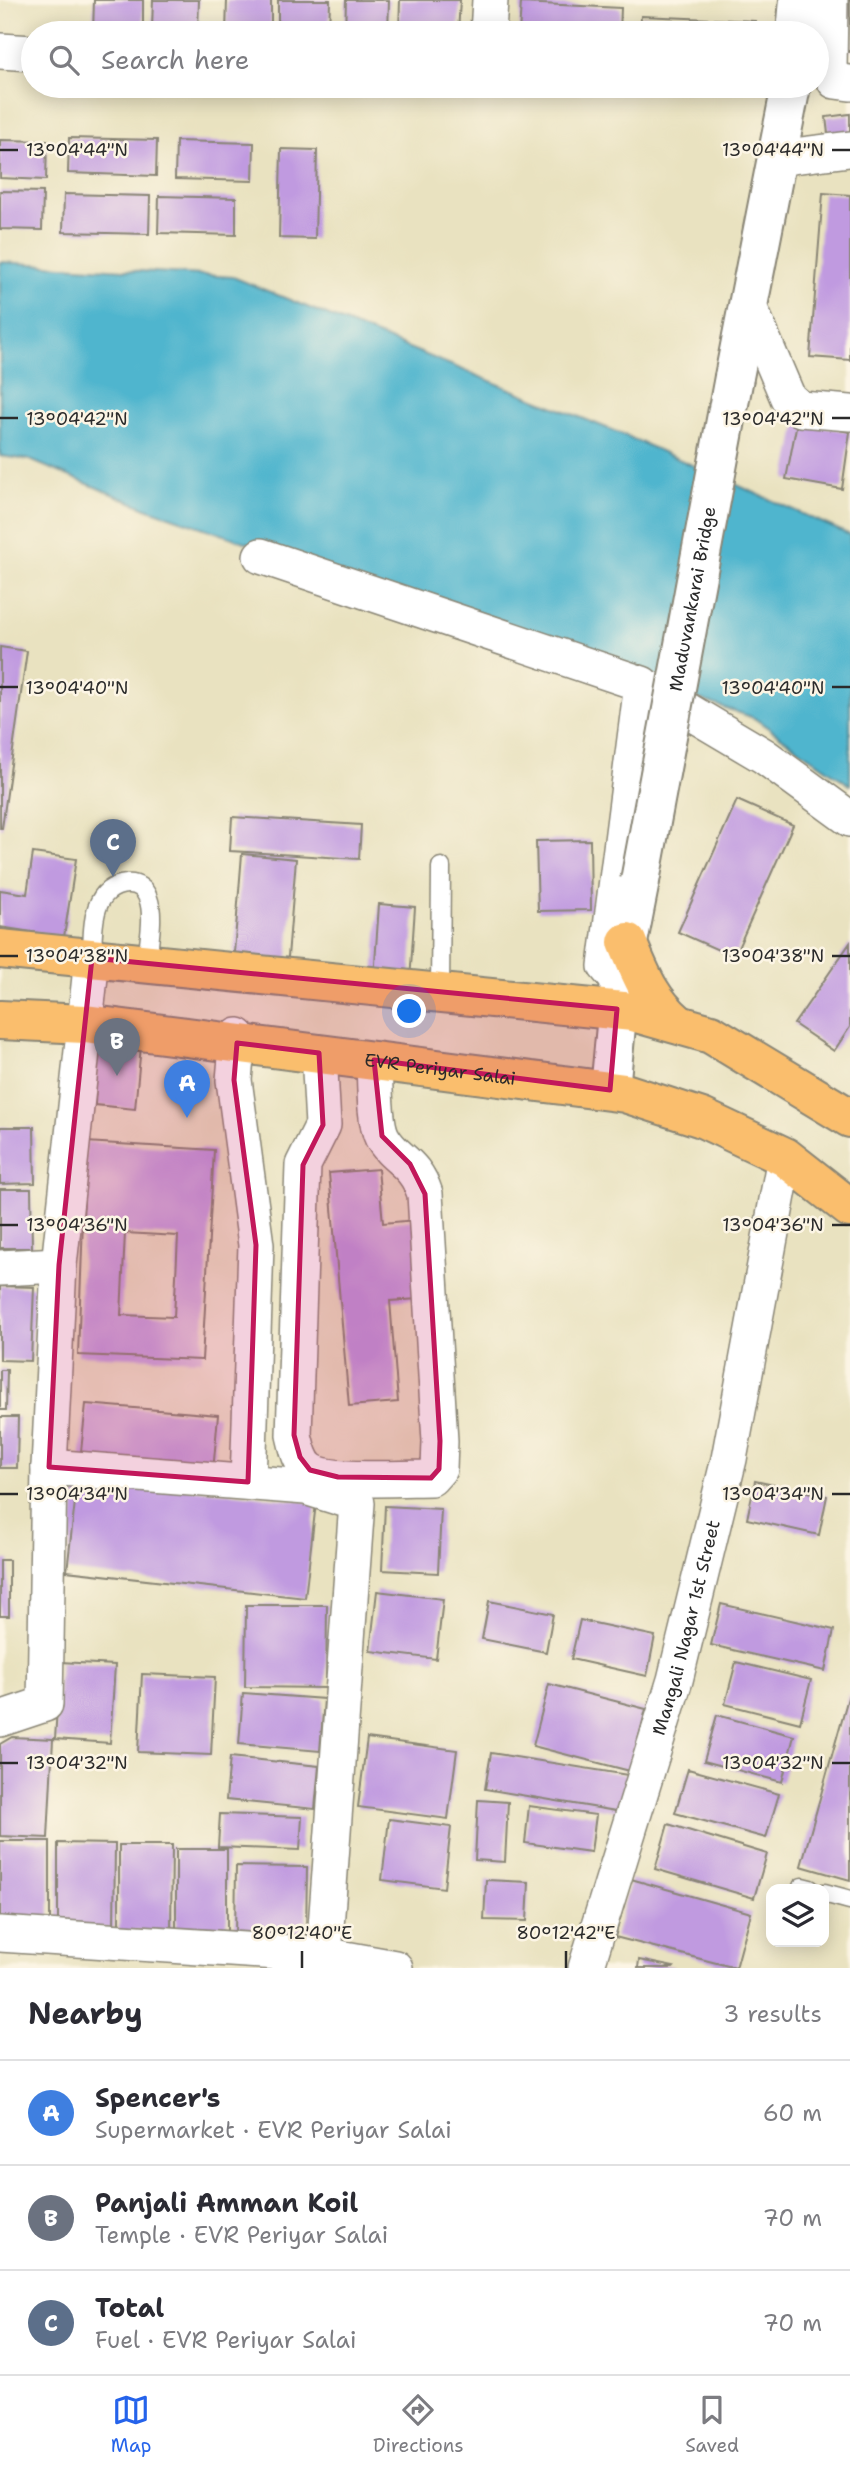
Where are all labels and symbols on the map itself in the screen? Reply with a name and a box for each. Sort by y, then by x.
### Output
text: 13°04'44"N [26,138,128,162]
text: 13°04'44"N [722,138,824,162]
text: 13°04'42"N [26,407,128,431]
text: 13°04'42"N [722,407,824,431]
street label: Maduvankarai Bridge [664,504,722,693]
text: 13°04'40"N [26,676,128,700]
text: 13°04'40"N [722,676,824,700]
pin: C [90,819,136,877]
text: 13°04'38"N [26,944,128,968]
text: 13°04'38"N [722,944,824,968]
your location [392,994,426,1028]
pin: B [94,1018,140,1076]
street label: EVR Periyar Salai [363,1048,517,1091]
pin: A [164,1060,210,1118]
text: 13°04'36"N [26,1213,128,1237]
text: 13°04'36"N [722,1213,824,1237]
text: 13°04'34"N [26,1482,128,1506]
text: 13°04'34"N [722,1482,824,1506]
street label: Mangali Nagar 1st Street [647,1517,726,1738]
text: 13°04'32"N [26,1751,128,1775]
text: 13°04'32"N [722,1751,824,1775]
text: 80°12'40"E [252,1921,352,1945]
text: 80°12'42"E [516,1921,616,1945]

